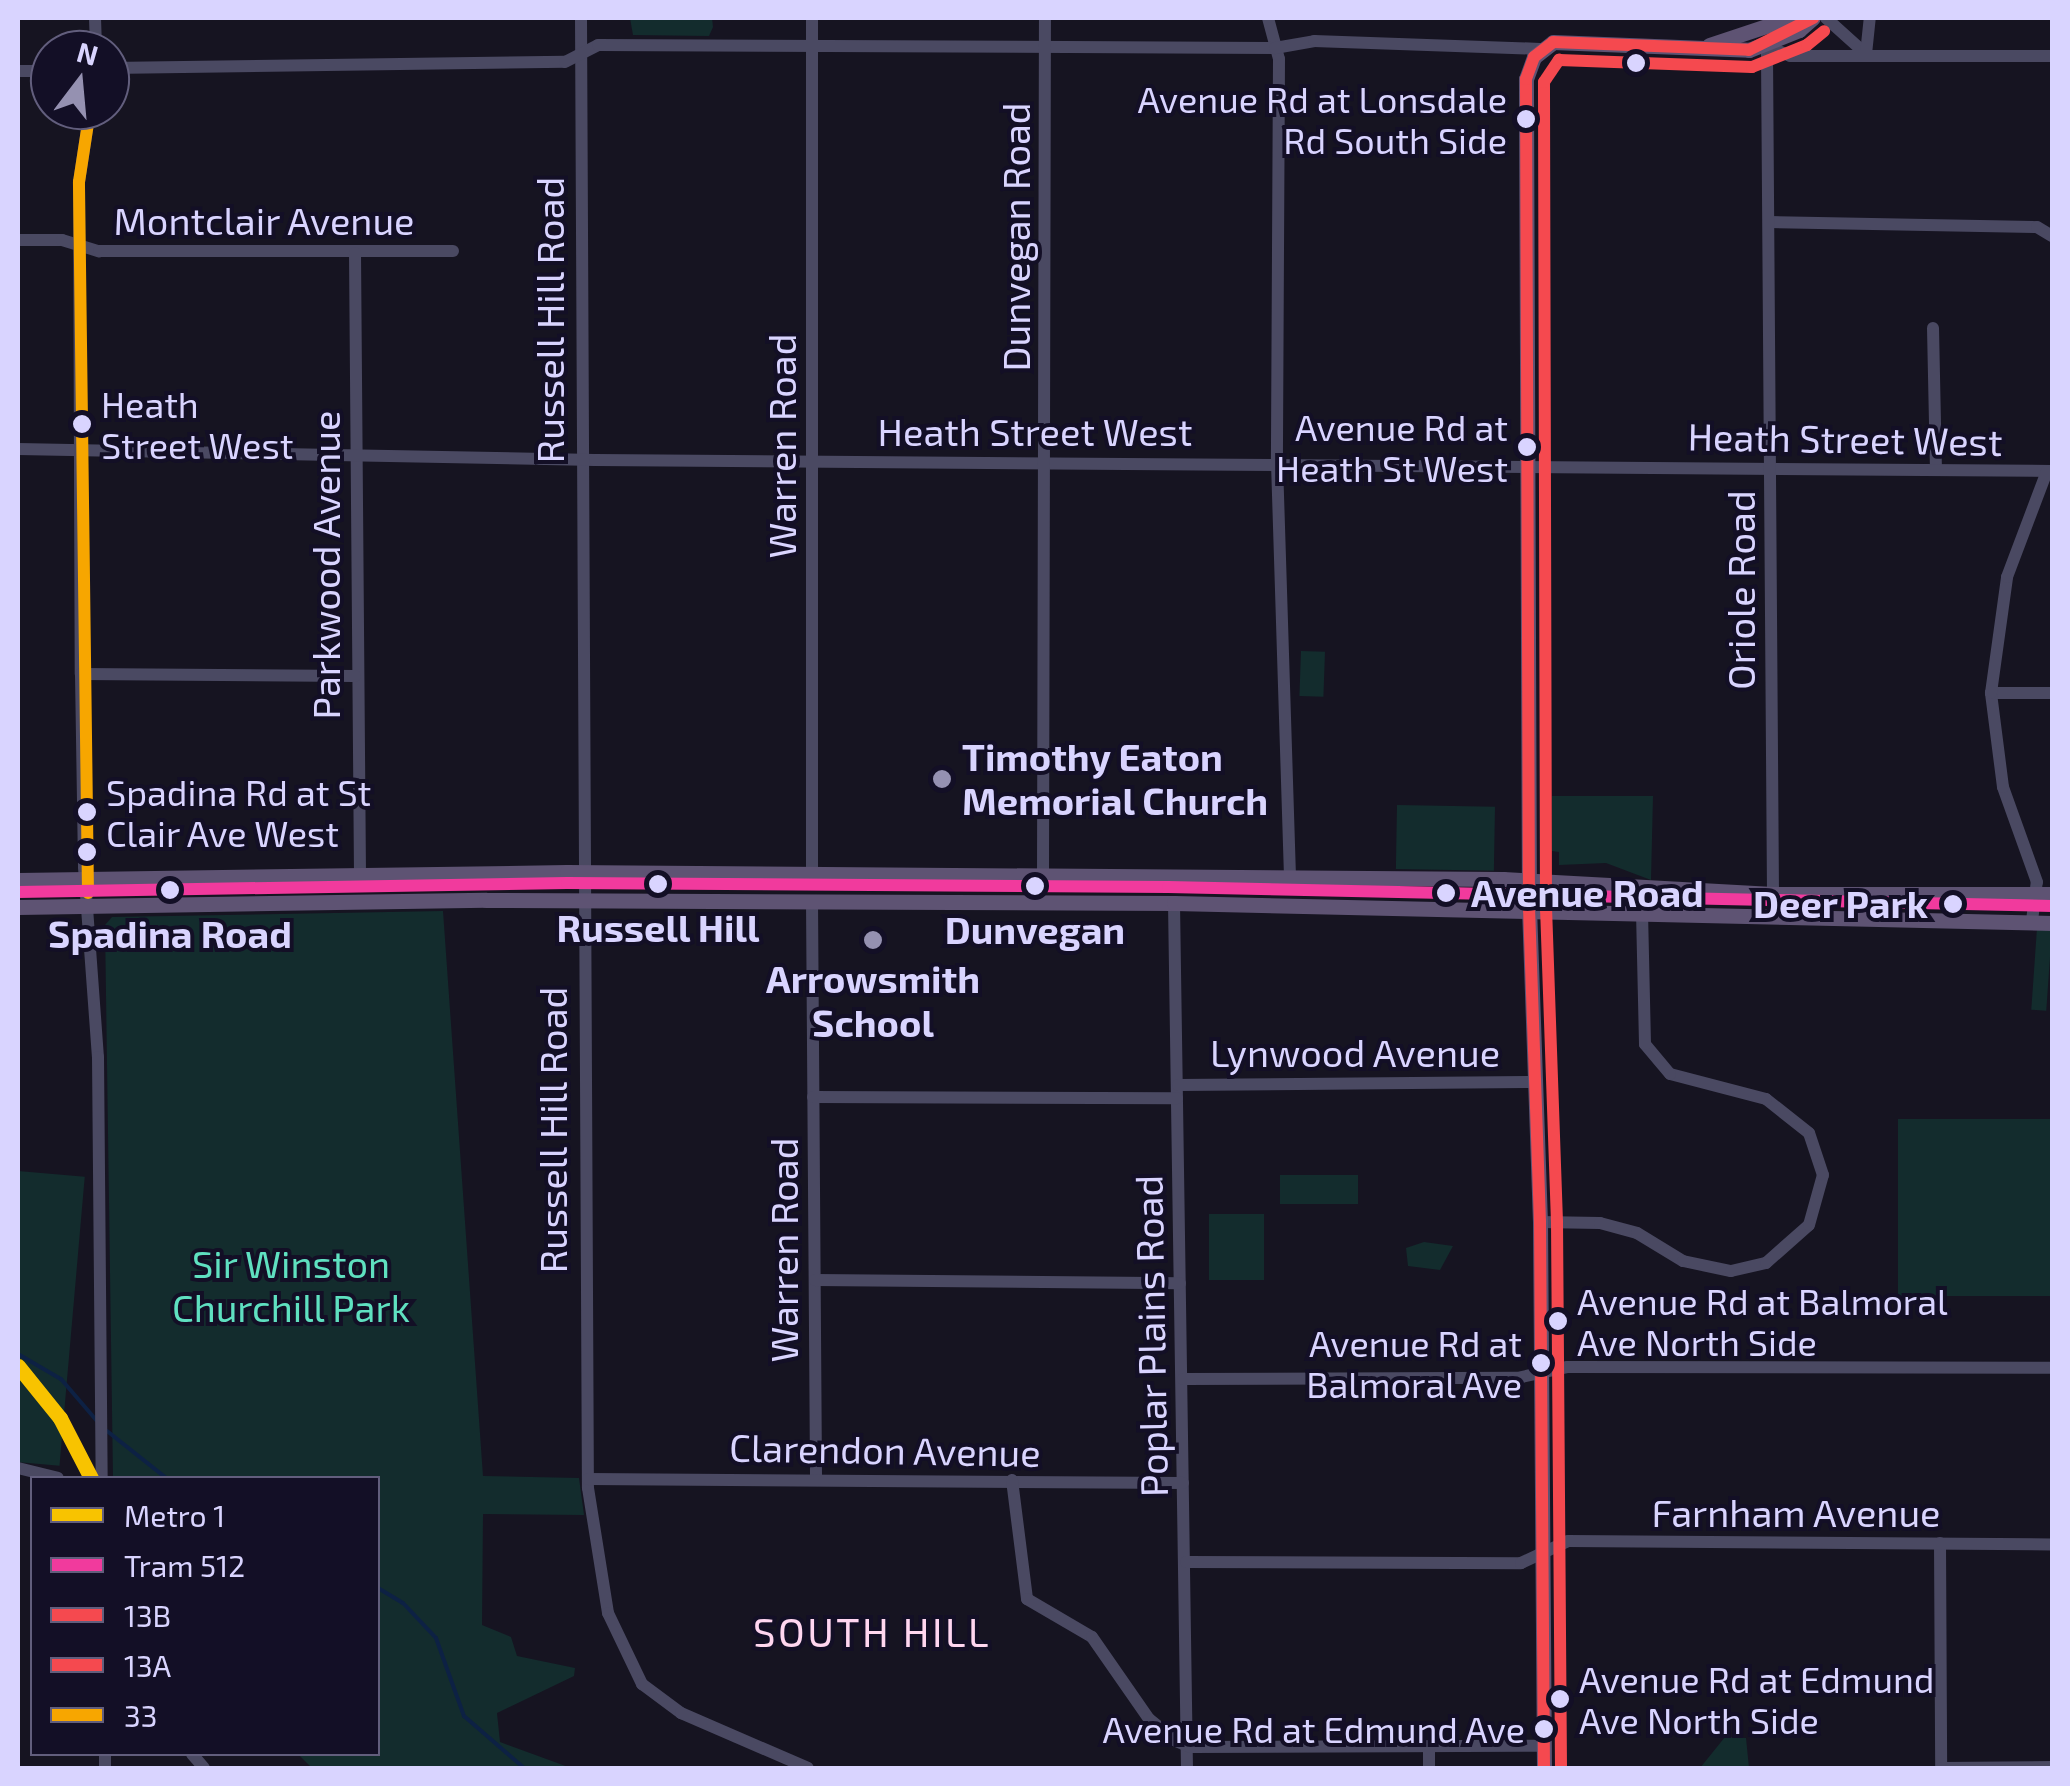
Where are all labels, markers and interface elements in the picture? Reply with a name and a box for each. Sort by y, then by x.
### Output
north arrow [30,30,130,130]
text: N [73,34,102,72]
unlabelled marker [1626,53,1646,73]
place label: Avenue Rd at Lonsdale Rd South Side [1137,76,1507,161]
street label: Dunvegan Road [993,102,1039,372]
marker: Avenue Rd at Lonsdale Rd South Side [1516,109,1536,129]
street label: Russell Hill Road [527,176,573,464]
street label: Montclair Avenue [113,198,415,244]
street label: Warren Road [759,334,805,558]
place label: Heath Street West [101,381,294,466]
place label: Avenue Rd at Heath St West [1276,404,1508,489]
street label: Heath Street West [877,409,1193,455]
street label: Parkwood Avenue [303,410,349,720]
street label: Heath Street West [1687,413,2003,465]
marker: Heath Street West [72,414,92,434]
marker: Avenue Rd at Heath St West [1517,437,1537,457]
street label: Oriole Road [1718,490,1764,690]
place label: Timothy Eaton Memorial Church [962,734,1269,824]
marker: Timothy Eaton Memorial Church [931,768,953,790]
place label: Spadina Rd at St Clair Ave West [106,769,371,854]
marker: Spadina Rd at St Clair Ave West [77,802,97,822]
unlabelled marker [77,842,97,862]
marker: Russell Hill [642,868,674,900]
marker: Dunvegan [1019,870,1051,902]
place label: Avenue Road [1471,870,1704,916]
marker: Spadina Road [154,874,186,906]
marker: Avenue Road [1430,877,1462,909]
place label: Deer Park [1752,881,1928,927]
marker: Deer Park [1937,888,1969,920]
place label: Russell Hill [556,905,760,951]
place label: Dunvegan [945,907,1125,953]
place label: Spadina Road [48,911,292,957]
marker: Arrowsmith School [862,929,884,951]
place label: Arrowsmith School [766,956,980,1046]
street label: Russell Hill Road [530,986,576,1274]
street label: Lynwood Avenue [1209,1030,1501,1076]
street label: Warren Road [761,1138,807,1362]
street label: Poplar Plains Road [1125,1174,1177,1498]
park label: Sir Winston Churchill Park [172,1241,410,1330]
place label: Avenue Rd at Balmoral Ave North Side [1577,1278,1948,1363]
marker: Avenue Rd at Balmoral Ave North Side [1548,1311,1568,1331]
place label: Avenue Rd at Balmoral Ave [1304,1320,1522,1405]
marker: Avenue Rd at Balmoral Ave [1531,1353,1551,1373]
street label: Clarendon Avenue [728,1424,1042,1476]
legend [30,1476,380,1756]
street label: Farnham Avenue [1651,1490,1941,1536]
text: Metro 1 [124,1497,225,1533]
text: Tram 512 [124,1547,245,1583]
text: 13B [124,1597,171,1633]
district label: SOUTH HILL [753,1607,991,1655]
text: 13A [124,1647,171,1683]
place label: Avenue Rd at Edmund Ave North Side [1579,1656,1934,1741]
marker: Avenue Rd at Edmund Ave North Side [1550,1689,1570,1709]
text: 33 [124,1697,157,1733]
place label: Avenue Rd at Edmund Ave [1102,1707,1525,1751]
marker: Avenue Rd at Edmund Ave [1534,1719,1554,1739]

